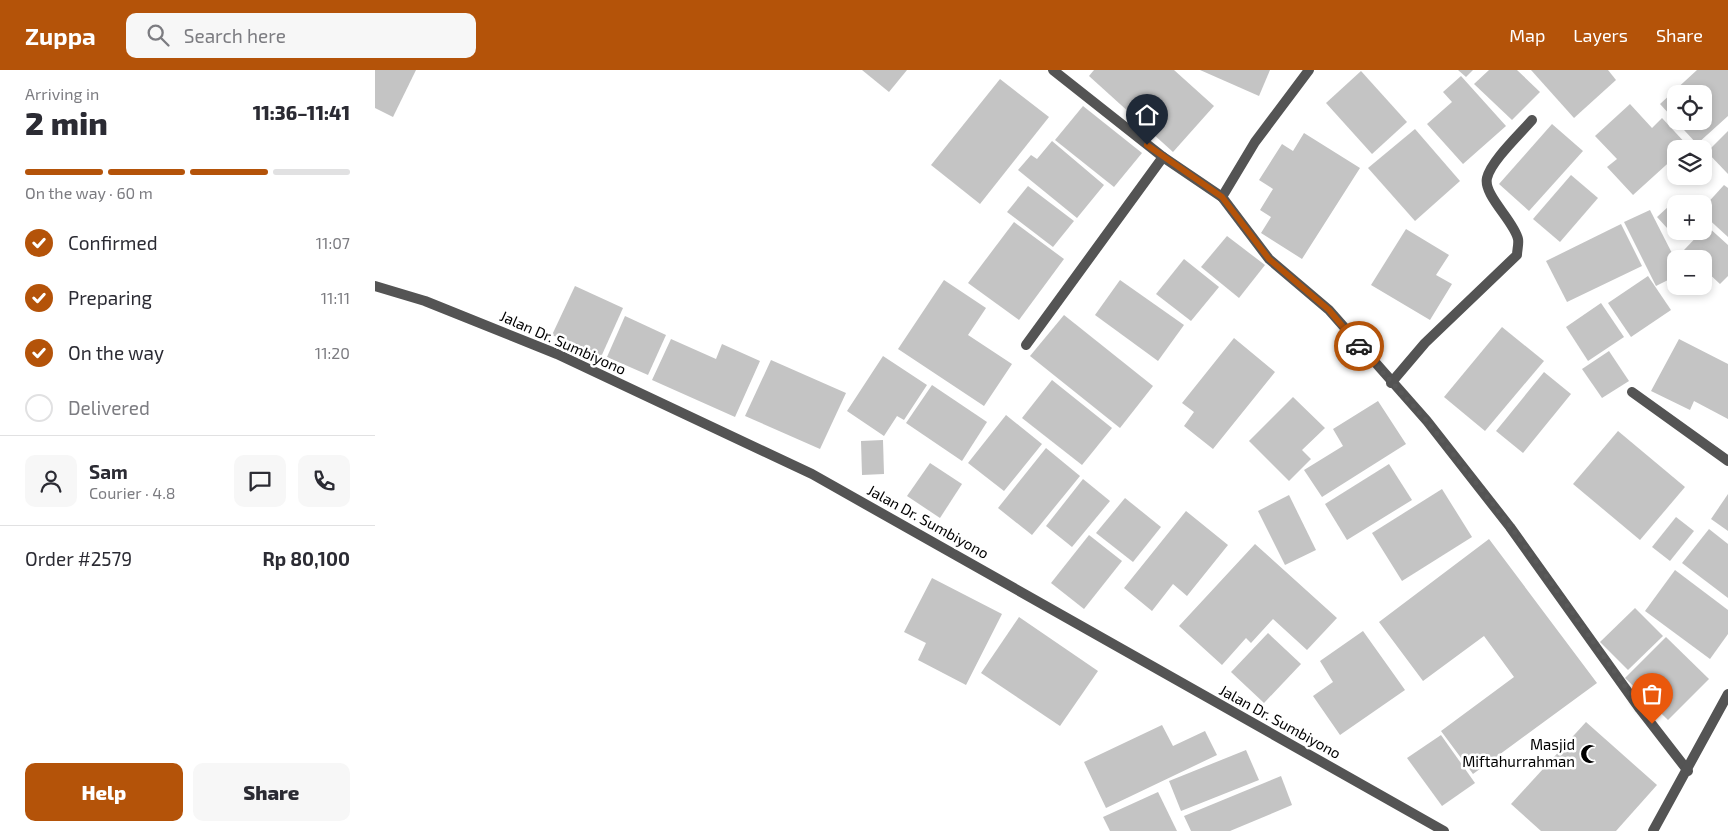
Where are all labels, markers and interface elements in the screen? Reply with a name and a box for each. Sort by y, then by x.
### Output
search box [126,13,476,58]
text: Zuppa [25,21,96,50]
icon: search [144,21,172,49]
text: Search here [184,24,286,47]
text: Map [1509,24,1545,46]
text: Layers [1573,24,1628,46]
text: Share [1656,24,1703,46]
text: Arriving in [25,84,99,103]
map controls [1667,85,1712,295]
button: locate [1667,85,1712,130]
pin [1126,94,1168,145]
text: 11:36–11:41 [253,101,350,124]
icon: home [1133,101,1161,129]
text: 2 min [25,103,108,141]
button: layers [1667,140,1712,185]
text: On the way · 60 m [25,183,153,202]
button: + [1667,195,1712,240]
icon: check [25,229,53,257]
text: Confirmed [68,231,158,254]
text: 11:07 [316,233,350,252]
button: − [1667,250,1712,295]
icon: check [25,284,53,312]
text: Preparing [68,286,152,309]
text: 11:11 [321,288,350,307]
street label: Jalan Dr. Sumbiyono [498,306,629,378]
courier [1334,321,1384,371]
icon: car [1345,332,1373,360]
icon: check [25,339,53,367]
text: On the way [68,341,164,364]
text: 11:20 [315,343,350,362]
text: Delivered [68,396,150,419]
button: person [25,455,77,507]
button: chat [234,455,286,507]
button: phone [298,455,350,507]
text: Sam [89,460,128,483]
street label: Jalan Dr. Sumbiyono [865,480,992,562]
text: Courier · 4.8 [89,483,176,502]
text: Order #2579 [25,547,132,570]
text: Rp 80,100 [262,547,350,570]
pin [1631,673,1673,724]
street label: Jalan Dr. Sumbiyono [1217,680,1344,762]
icon: bag [1638,680,1666,708]
place label: Masjid Miftahurrahman [1462,735,1575,770]
mosque icon: Masjid Miftahurrahman [1579,743,1601,765]
button: Help [25,763,183,821]
button: Share [193,763,350,821]

